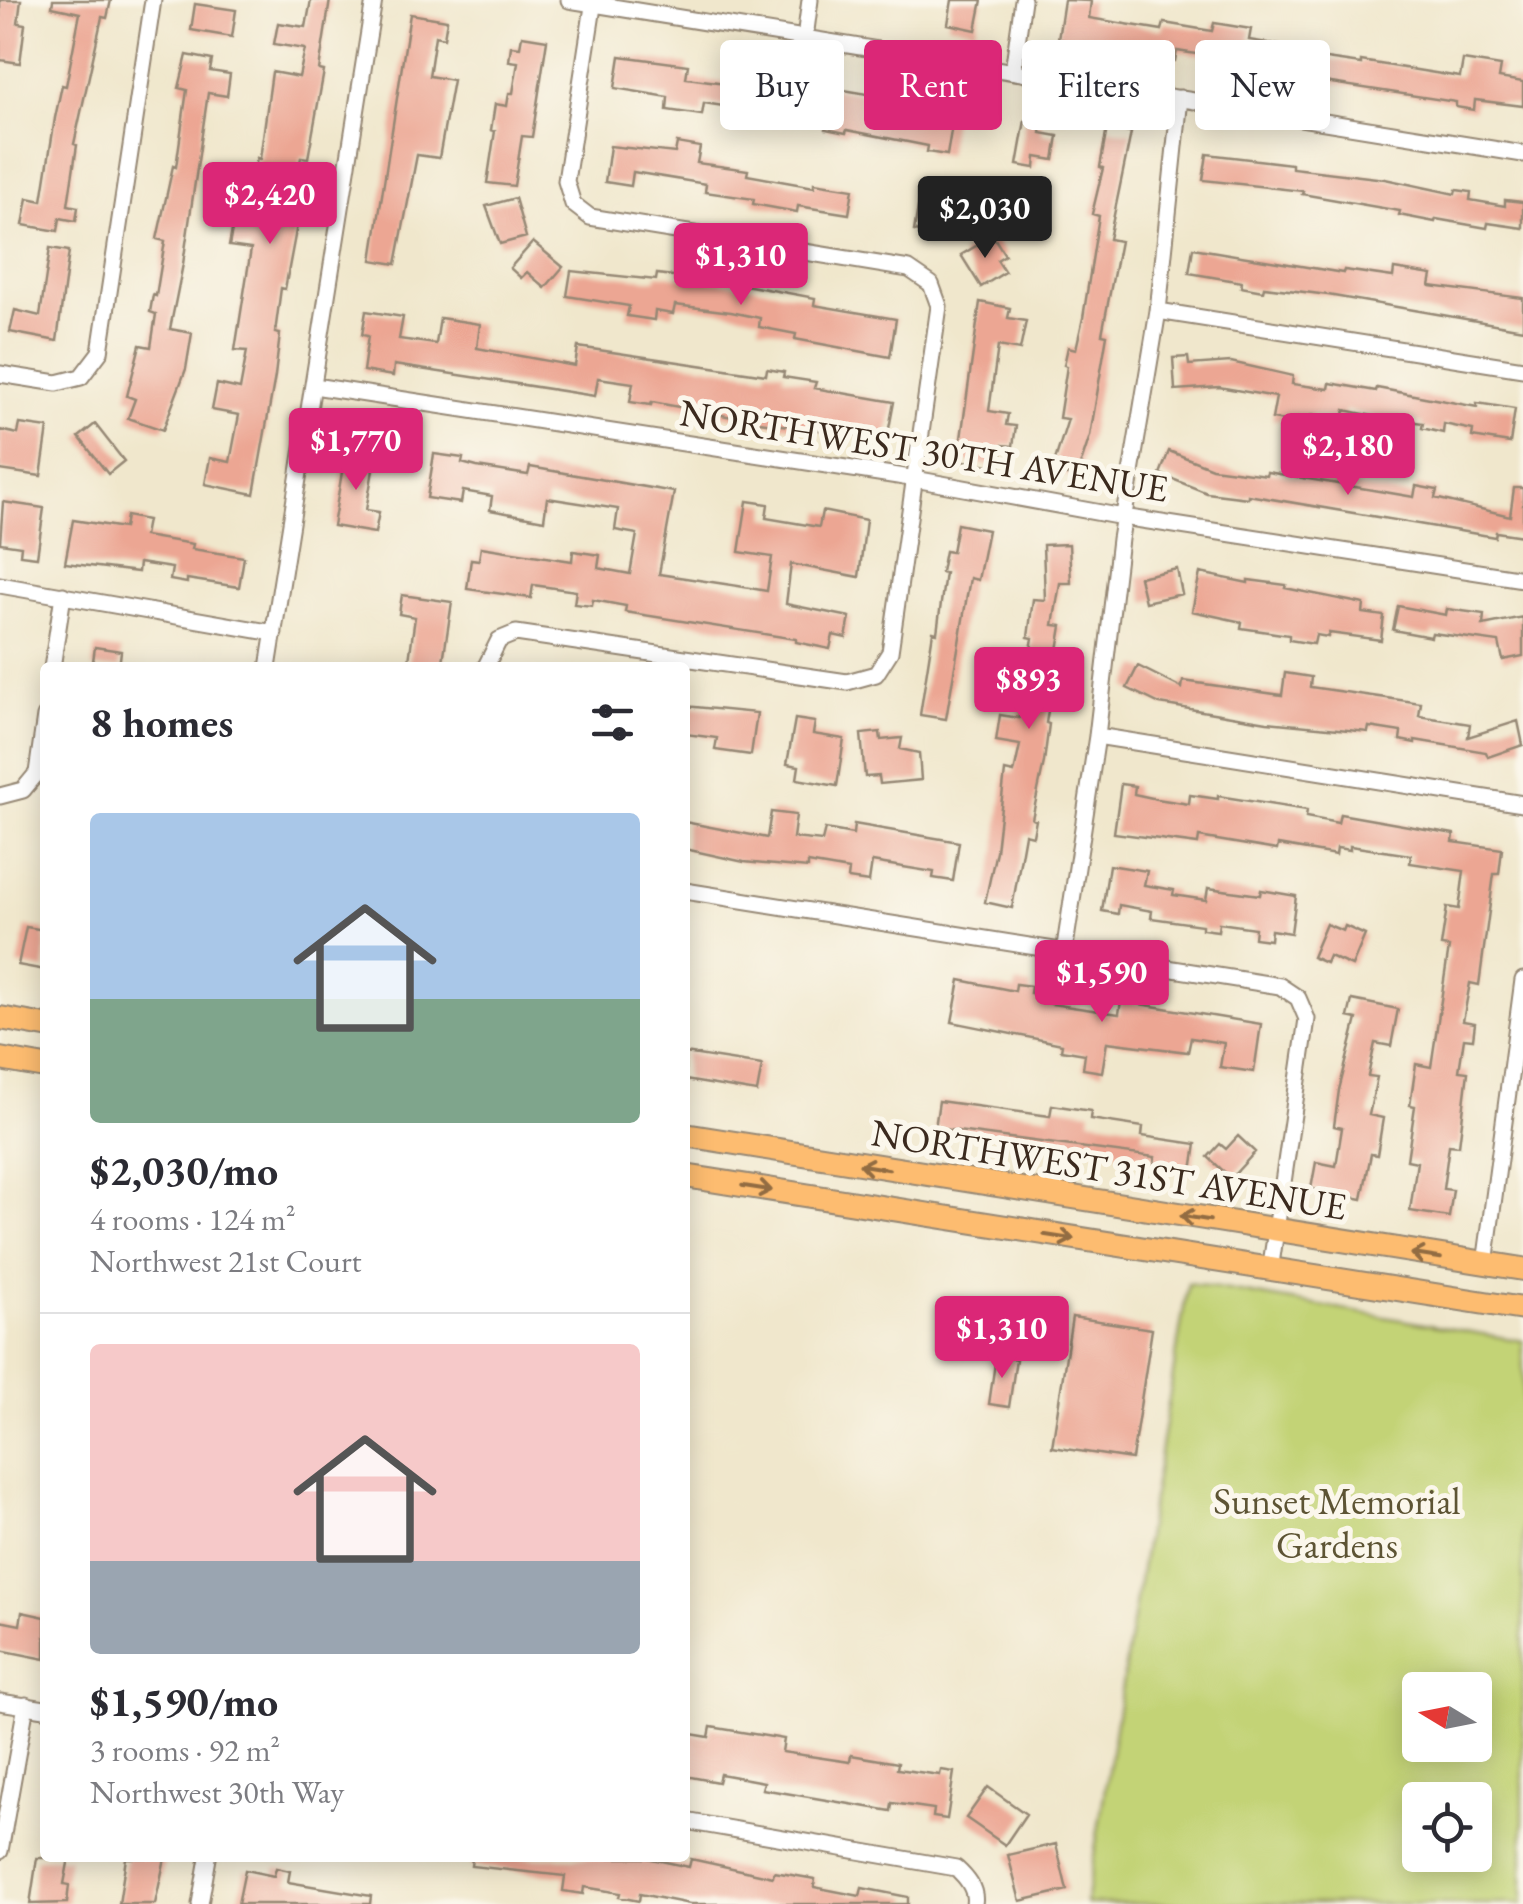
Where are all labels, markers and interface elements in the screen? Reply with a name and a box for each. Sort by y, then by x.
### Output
chip: Buy [720,40,844,130]
chip: Rent [864,40,1002,130]
chip: Filters [1022,40,1175,130]
chip: New [1195,40,1330,130]
pin: $2,420 [189,162,351,247]
text: $2,420 [225,173,315,215]
pin: $2,030 [904,176,1066,261]
text: $2,030 [940,187,1030,229]
pin: $1,310 [660,223,822,308]
text: $1,310 [696,234,786,276]
street label: NORTHWEST 30TH AVENUE [676,387,1172,513]
pin: $1,770 [275,408,437,493]
pin: $2,180 [1267,413,1429,498]
text: $1,770 [311,419,401,461]
text: $2,180 [1303,424,1393,466]
pin: $893 [970,647,1088,732]
text: $893 [996,658,1062,700]
text: 8 homes [90,695,233,750]
icon: filters [585,695,640,750]
icon: home [275,878,455,1058]
pin: $1,590 [1021,940,1183,1025]
text: $1,590 [1057,951,1147,993]
street label: NORTHWEST 31ST AVENUE [868,1107,1350,1231]
text: $2,030/mo [90,1143,278,1198]
one-way arrow [858,1157,890,1176]
one-way arrow [740,1179,772,1198]
text: 4 rooms · 124 m² [90,1198,296,1240]
one-way arrow [1179,1208,1212,1227]
one-way arrow [1043,1228,1075,1247]
text: Northwest 21st Court [90,1240,362,1282]
one-way arrow [1411,1246,1443,1264]
pin: $1,310 [921,1296,1083,1381]
text: $1,310 [957,1307,1047,1349]
icon: home [275,1409,455,1589]
park label: Sunset Memorial Gardens [1213,1476,1461,1569]
north arrow [1402,1672,1492,1762]
map controls [1402,1672,1492,1872]
text: $1,590/mo [90,1674,278,1729]
text: 3 rooms · 92 m² [90,1729,280,1771]
text: Northwest 30th Way [90,1771,344,1813]
button: locate [1402,1782,1492,1872]

